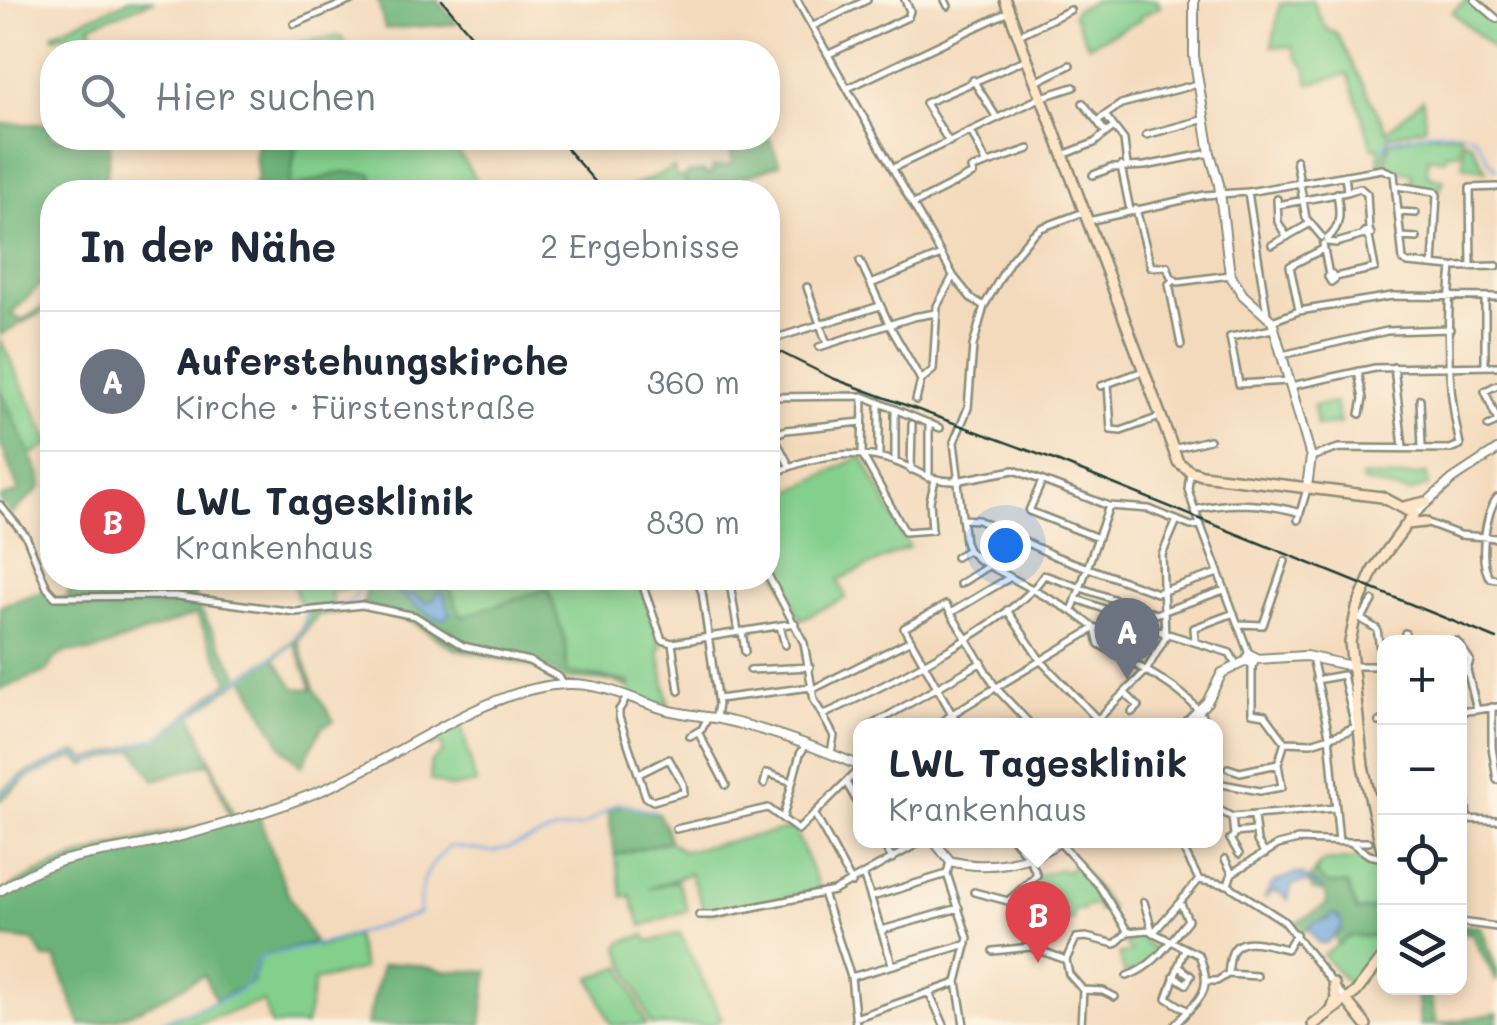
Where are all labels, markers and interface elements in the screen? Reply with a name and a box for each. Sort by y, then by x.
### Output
search box [40,40,780,150]
icon: search [75,68,130,123]
text: Hier suchen [155,70,376,120]
text: In der Nähe [80,218,336,273]
text: 2 Ergebnisse [540,224,740,266]
text: Auferstehungskirche [175,335,569,385]
text: A [101,360,124,402]
text: 360 m [646,360,740,402]
text: Kirche · Fürstenstraße [175,385,536,427]
text: LWL Tagesklinik [175,475,474,525]
text: B [102,500,123,542]
text: 830 m [646,500,740,542]
your location [980,520,1031,571]
text: Krankenhaus [175,525,374,567]
pin: A [1094,598,1160,680]
map controls [1377,635,1467,995]
button: + [1377,635,1467,725]
popup [853,718,1223,848]
button: − [1377,725,1467,815]
text: LWL Tagesklinik [888,737,1188,787]
text: Krankenhaus [888,787,1087,829]
button: locate [1377,815,1467,905]
pin: B [1006,880,1070,963]
button: layers [1377,905,1467,995]

